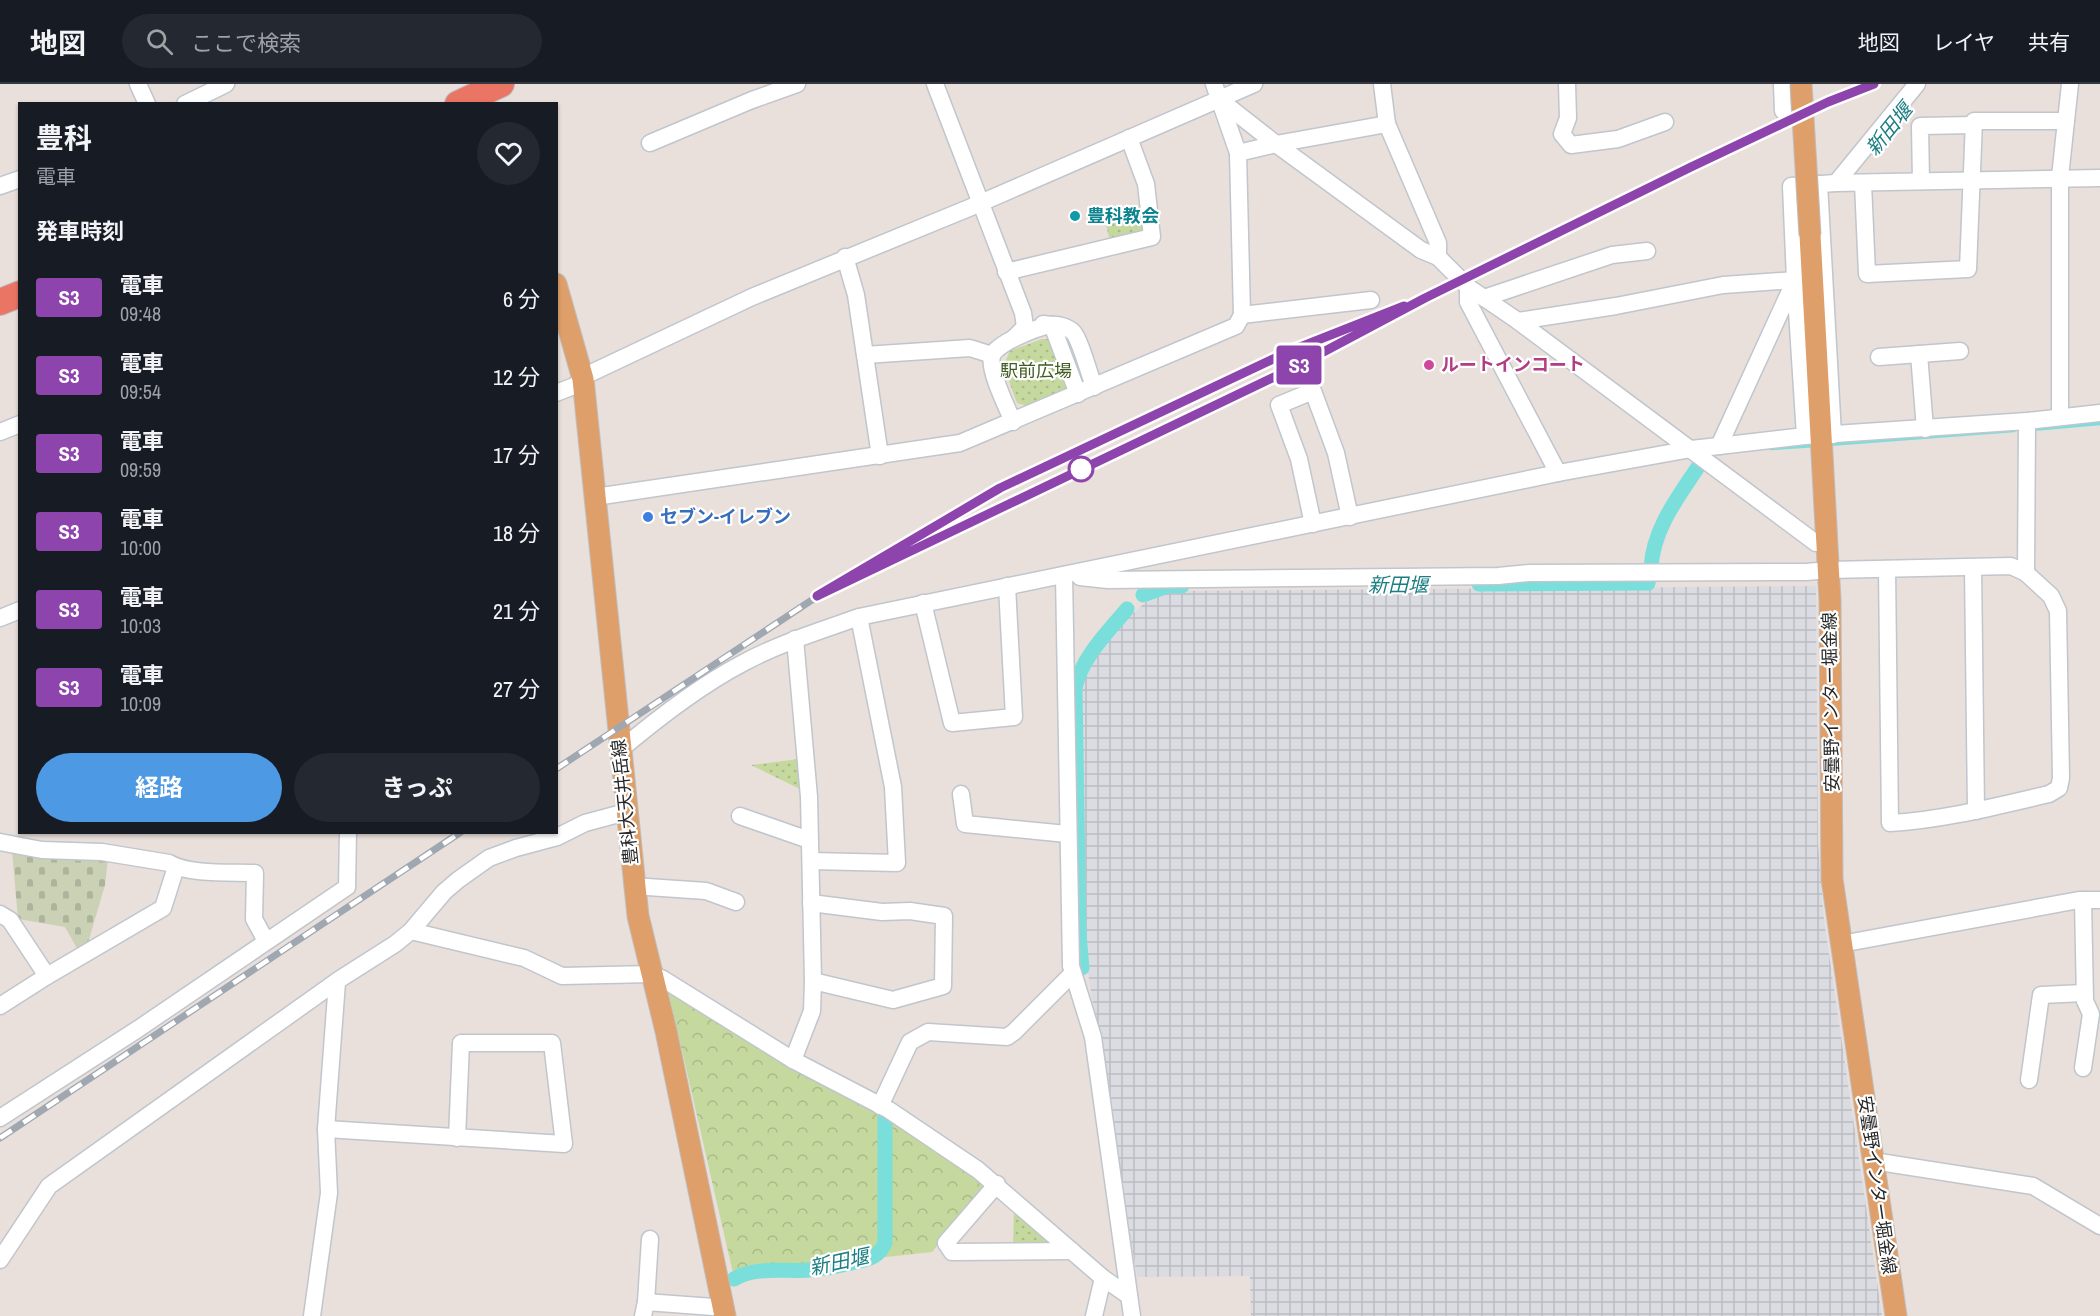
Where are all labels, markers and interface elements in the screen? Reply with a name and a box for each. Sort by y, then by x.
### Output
search box [122,14,542,68]
text: 地図 [30,24,86,62]
icon: search [143,25,176,58]
text: ここで検索 [191,28,301,58]
text: 地図 [1858,28,1900,57]
text: レイヤ [1933,28,1995,57]
text: 共有 [2028,28,2070,57]
water label: 新田堰 [1859,94,1920,160]
text: 豊科 [36,119,92,157]
button: heart [477,122,540,185]
text: 電車 [36,163,76,190]
place label: 豊科教会 [1087,203,1159,228]
marker: 豊科教会 [1068,209,1082,223]
text: 発車時刻 [36,216,124,246]
text: 電車 [120,270,164,300]
text: S3 [58,283,80,312]
text: 6 分 [503,284,540,314]
text: 09:48 [120,300,161,327]
line badge: S3 [1272,346,1326,384]
text: 電車 [120,348,164,378]
text: S3 [1288,351,1310,380]
place label: ルートインコート [1441,352,1585,377]
park label: 駅前広場 [1000,358,1072,383]
marker: ルートインコート [1422,358,1436,372]
text: S3 [58,361,80,390]
text: 12 分 [493,362,540,392]
text: 09:54 [120,378,161,405]
text: 電車 [120,426,164,456]
text: S3 [58,439,80,468]
text: 17 分 [493,440,540,470]
text: 09:59 [120,456,161,483]
unlabelled marker [1068,456,1094,482]
text: 電車 [120,504,164,534]
place label: セブン-イレブン [660,504,791,529]
marker: セブン-イレブン [641,510,655,524]
text: S3 [58,517,80,546]
text: 18 分 [493,518,540,548]
text: 10:00 [120,534,161,561]
water label: 新田堰 [1368,571,1432,598]
text: 電車 [120,582,164,612]
text: S3 [58,595,80,624]
text: 21 分 [493,596,540,626]
text: 10:03 [120,612,161,639]
street label: 安曇野インター堀金線 [1816,612,1845,792]
text: 電車 [120,660,164,690]
text: S3 [58,673,80,702]
text: 27 分 [493,674,540,704]
text: 10:09 [120,690,161,717]
street label: 豊科大天井岳線 [605,738,644,866]
button: 経路 [36,753,282,822]
button: きっぷ [294,753,540,822]
street label: 安曇野インター堀金線 [1853,1094,1902,1276]
water label: 新田堰 [807,1241,875,1281]

